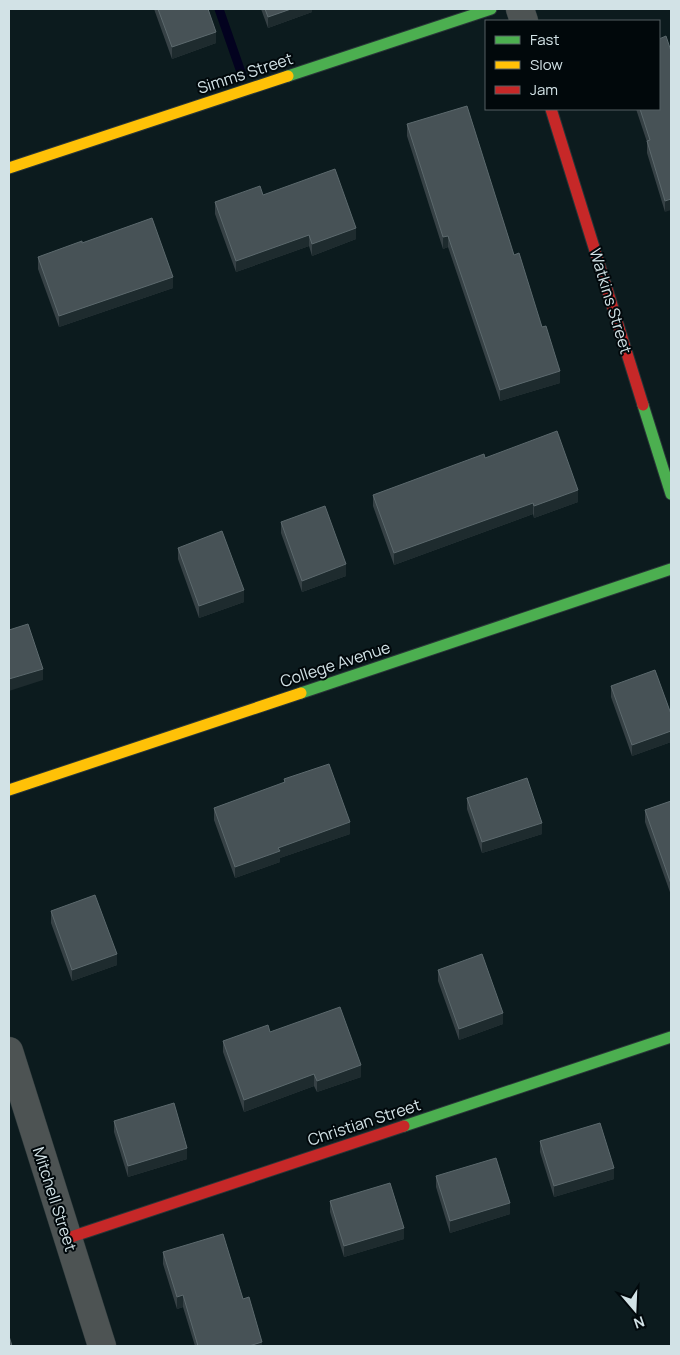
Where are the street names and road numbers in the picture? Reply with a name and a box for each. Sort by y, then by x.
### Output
street label: Simms Street [194,47,296,99]
street label: Watkins Street [585,246,637,356]
street label: College Avenue [277,636,393,692]
street label: Christian Street [305,1093,423,1151]
street label: Mitchell Street [28,1144,82,1254]

